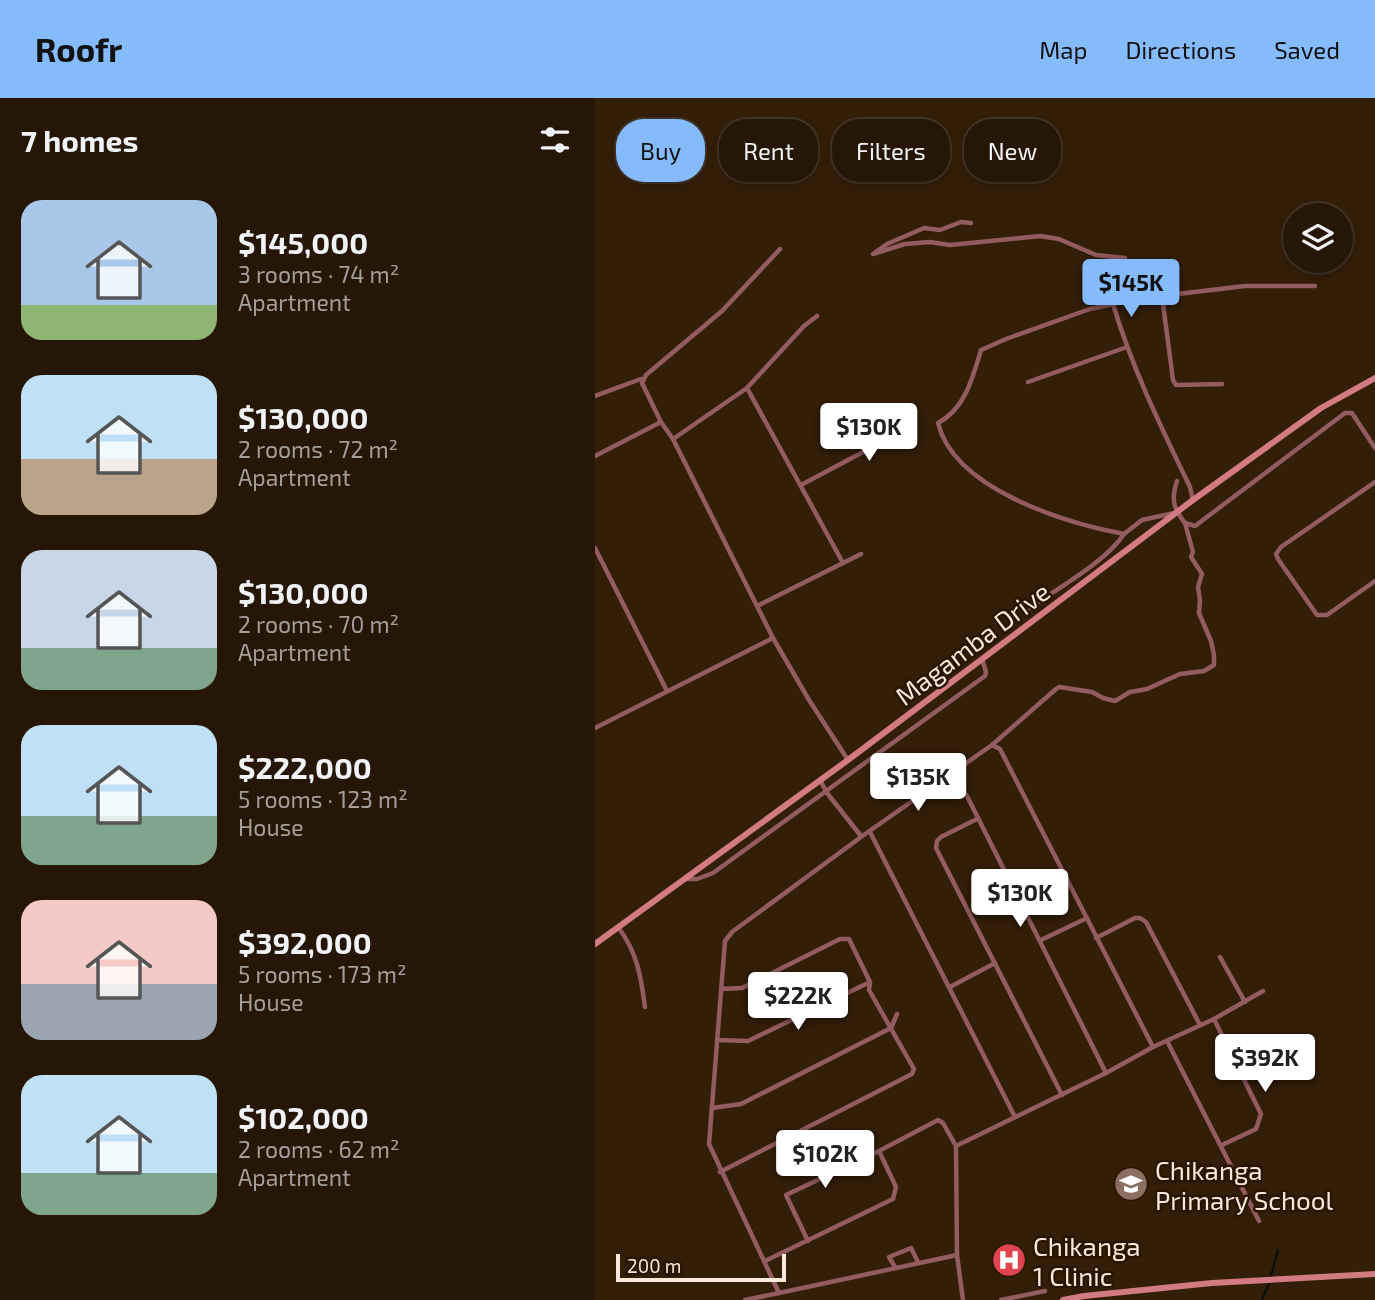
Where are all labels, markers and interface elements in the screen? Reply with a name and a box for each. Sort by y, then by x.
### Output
text: Roofr [35,29,122,69]
text: Map [1039,35,1087,64]
text: Directions [1125,35,1236,64]
text: Saved [1274,35,1340,64]
chip: Buy [616,119,705,182]
chip: Rent [719,119,818,182]
chip: Filters [832,119,950,182]
chip: New [964,119,1061,182]
icon: filters [536,121,574,159]
text: 7 homes [21,122,138,158]
map controls [1283,203,1353,273]
button: layers [1283,203,1353,273]
text: $145,000 [238,224,368,260]
icon: home [77,228,161,312]
text: 3 rooms · 74 m² [238,260,399,288]
pin: $145K [1082,260,1180,319]
text: $145K [1098,268,1164,296]
text: Apartment [238,288,351,316]
text: $130,000 [238,399,368,435]
icon: home [77,403,161,487]
pin: $130K [820,404,918,463]
text: $130K [836,412,902,440]
text: 2 rooms · 72 m² [238,435,398,463]
text: Apartment [238,463,351,491]
text: $130,000 [238,574,368,610]
street label: Magamba Drive [889,575,1055,711]
icon: home [77,578,161,662]
text: 2 rooms · 70 m² [238,610,399,638]
text: Apartment [238,638,351,666]
text: $222,000 [238,749,372,785]
icon: home [77,753,161,837]
pin: $135K [869,754,967,813]
text: $135K [886,762,950,790]
text: 5 rooms · 123 m² [238,785,408,813]
text: House [238,813,304,841]
pin: $130K [971,870,1069,929]
text: $130K [987,878,1053,906]
text: $392,000 [238,924,372,960]
icon: home [77,928,161,1012]
text: 5 rooms · 173 m² [238,960,407,988]
pin: $222K [749,972,847,1032]
text: $222K [764,981,832,1009]
text: House [238,988,304,1016]
pin: $392K [1216,1034,1314,1094]
text: $392K [1231,1043,1299,1071]
text: $102,000 [238,1099,369,1135]
icon: home [77,1103,161,1187]
pin: $102K [776,1130,874,1190]
text: 2 rooms · 62 m² [238,1135,400,1163]
text: $102K [792,1139,858,1167]
place label: Chikanga Primary School [1155,1154,1334,1215]
text: Apartment [238,1163,351,1191]
school or university icon: Chikanga Primary School [1112,1165,1150,1203]
place label: Chikanga 1 Clinic [1033,1230,1141,1291]
hospital icon: Chikanga 1 Clinic [990,1241,1028,1279]
scale bar [616,1251,786,1283]
text: 200 m [627,1254,681,1277]

